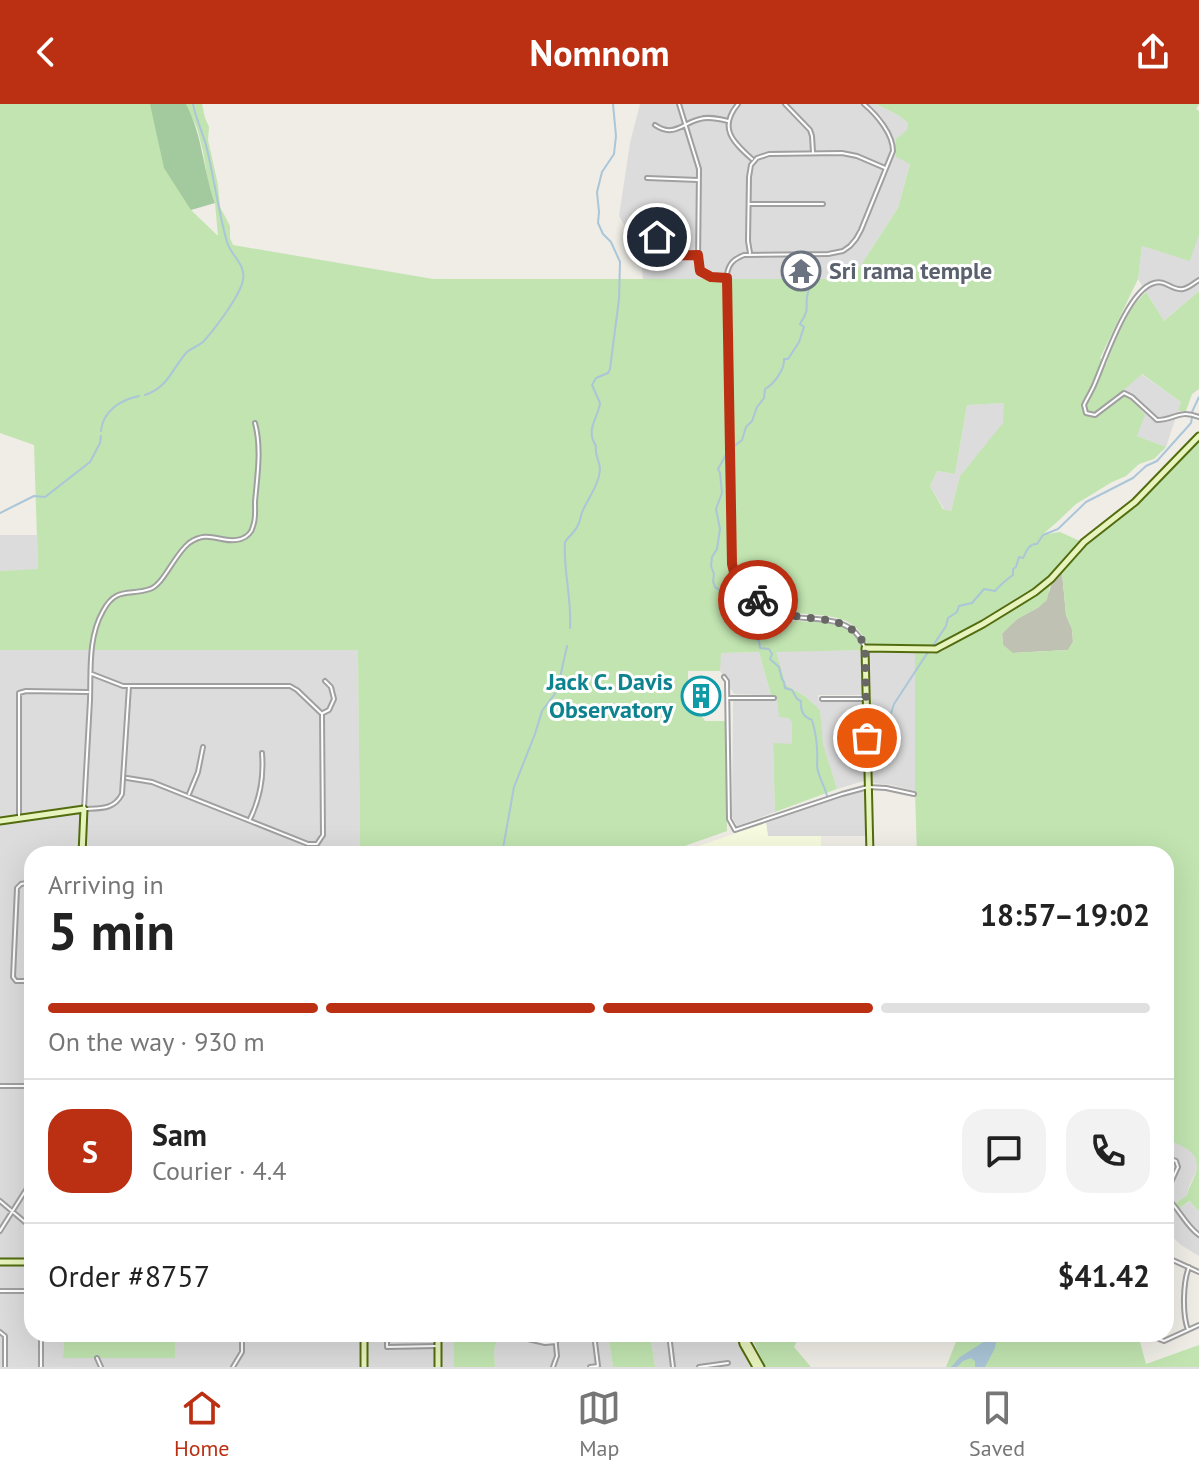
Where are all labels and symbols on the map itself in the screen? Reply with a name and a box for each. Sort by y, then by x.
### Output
pin [623,203,691,271]
temple icon: Sri rama temple [780,250,822,292]
place label: Sri rama temple [829,255,992,286]
courier [718,560,798,640]
place label: Jack C. Davis Observatory [546,666,674,725]
building icon: Jack C. Davis Observatory [680,675,722,717]
pin [833,704,901,772]

